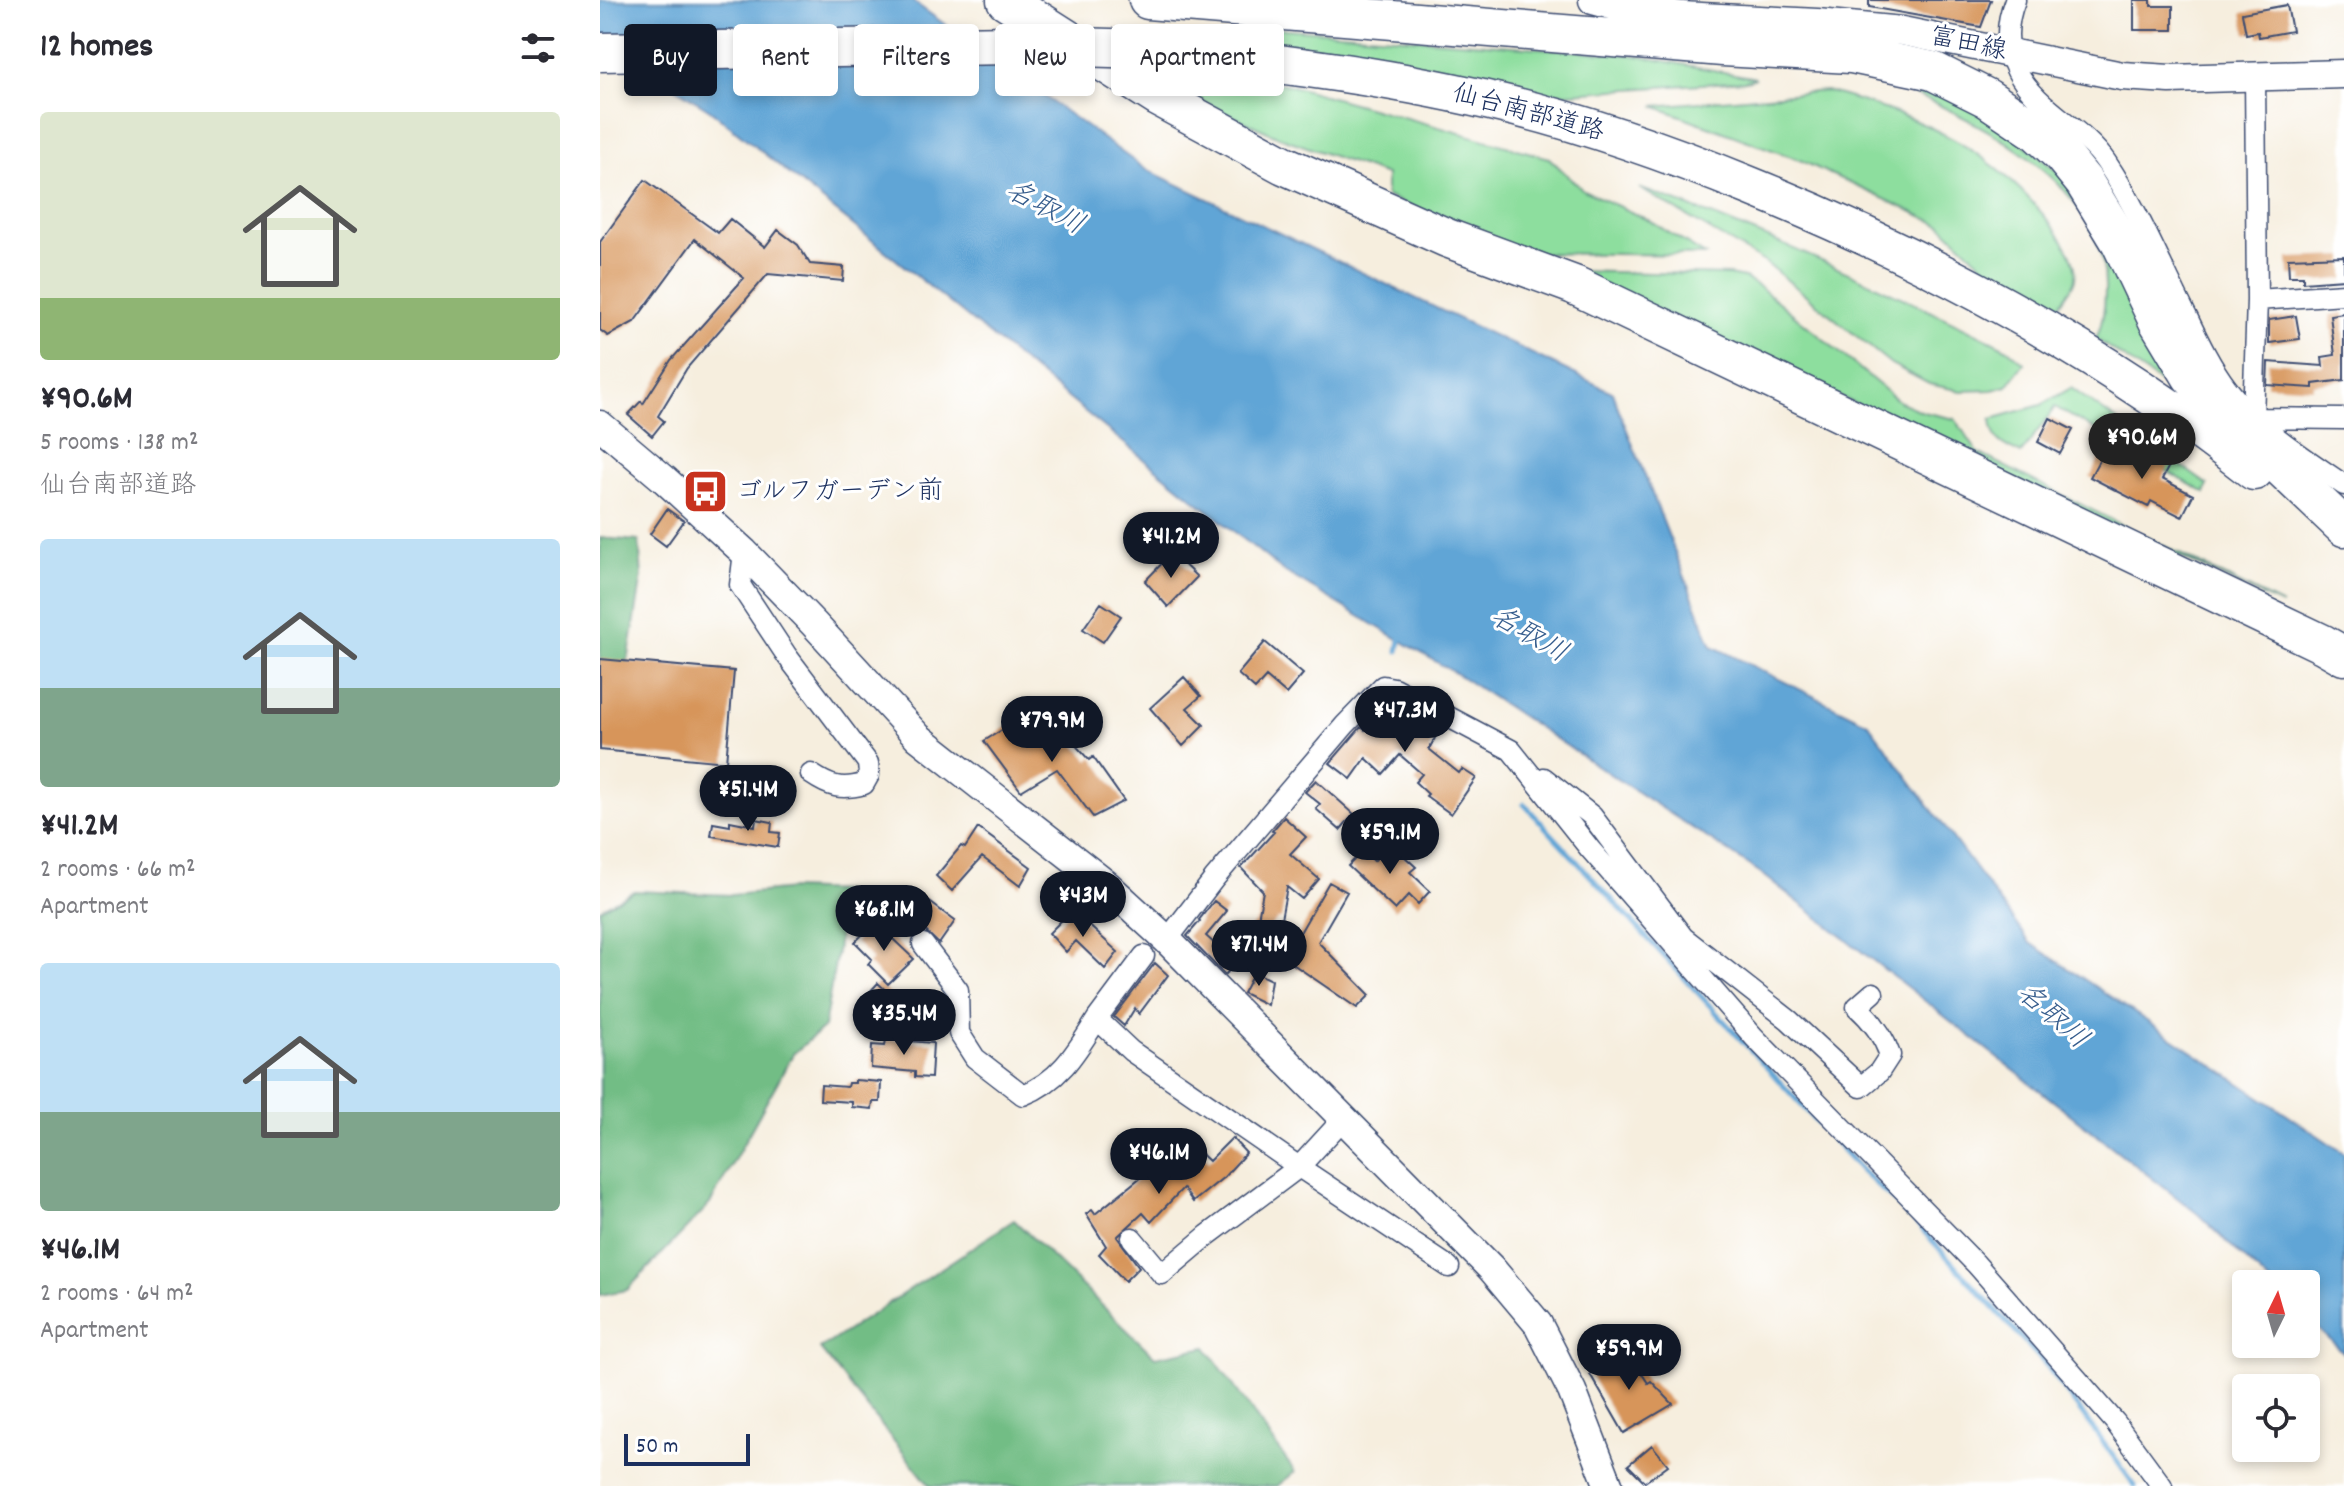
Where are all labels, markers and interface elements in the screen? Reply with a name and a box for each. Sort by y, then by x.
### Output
street label: 富田線 [1926,19,2010,71]
text: 12 homes [40,24,153,73]
chip: Buy [624,24,717,96]
chip: Rent [733,24,838,96]
chip: Filters [854,24,979,96]
chip: New [995,24,1095,96]
chip: Apartment [1111,24,1284,96]
icon: filters [516,26,560,70]
street label: 仙台南部道路 [1448,76,1608,152]
icon: home [228,164,372,308]
water label: 名取川 [998,173,1090,247]
text: ¥90.6M [40,376,133,425]
pin: ¥90.6M [2077,413,2207,481]
text: ¥90.6M [2107,420,2177,457]
text: 5 rooms · 138 m² [40,425,198,462]
text: 仙台南部道路 [40,468,196,505]
bus stop icon: ゴルフガーデン前 [681,468,729,516]
place label: ゴルフガーデン前 [736,474,943,511]
pin: ¥41.2M [1106,512,1236,580]
text: ¥41.2M [1141,519,1201,556]
icon: home [228,591,372,735]
water label: 名取川 [1482,599,1574,675]
pin: ¥47.3M [1340,686,1470,754]
text: ¥47.3M [1373,693,1437,730]
pin: ¥79.9M [987,696,1117,764]
text: ¥79.9M [1019,703,1085,740]
pin: ¥51.4M [683,765,813,833]
text: ¥51.4M [718,772,778,809]
text: ¥41.2M [40,803,118,852]
pin: ¥59.1M [1325,808,1455,876]
text: ¥59.1M [1359,815,1421,852]
text: 2 rooms · 66 m² [40,852,196,889]
pin: ¥43M [1036,871,1130,939]
text: ¥43M [1058,878,1108,915]
pin: ¥68.1M [819,885,949,953]
text: Apartment [40,889,149,926]
text: ¥68.1M [854,892,915,929]
pin: ¥71.4M [1194,920,1324,988]
text: ¥71.4M [1230,927,1288,964]
water label: 名取川 [2006,975,2096,1061]
pin: ¥35.4M [839,989,969,1057]
text: ¥35.4M [871,996,937,1033]
icon: home [228,1015,372,1159]
pin: ¥46.1M [1094,1128,1224,1196]
text: ¥46.1M [1128,1135,1190,1172]
text: ¥46.1M [40,1227,120,1276]
north arrow [2232,1270,2320,1358]
map controls [2232,1270,2320,1462]
text: 2 rooms · 64 m² [40,1276,194,1313]
text: Apartment [40,1313,149,1350]
pin: ¥59.9M [1564,1324,1694,1392]
text: ¥59.9M [1595,1331,1663,1368]
button: locate [2232,1374,2320,1462]
scale bar [624,1430,750,1466]
text: 50 m [636,1432,678,1463]

